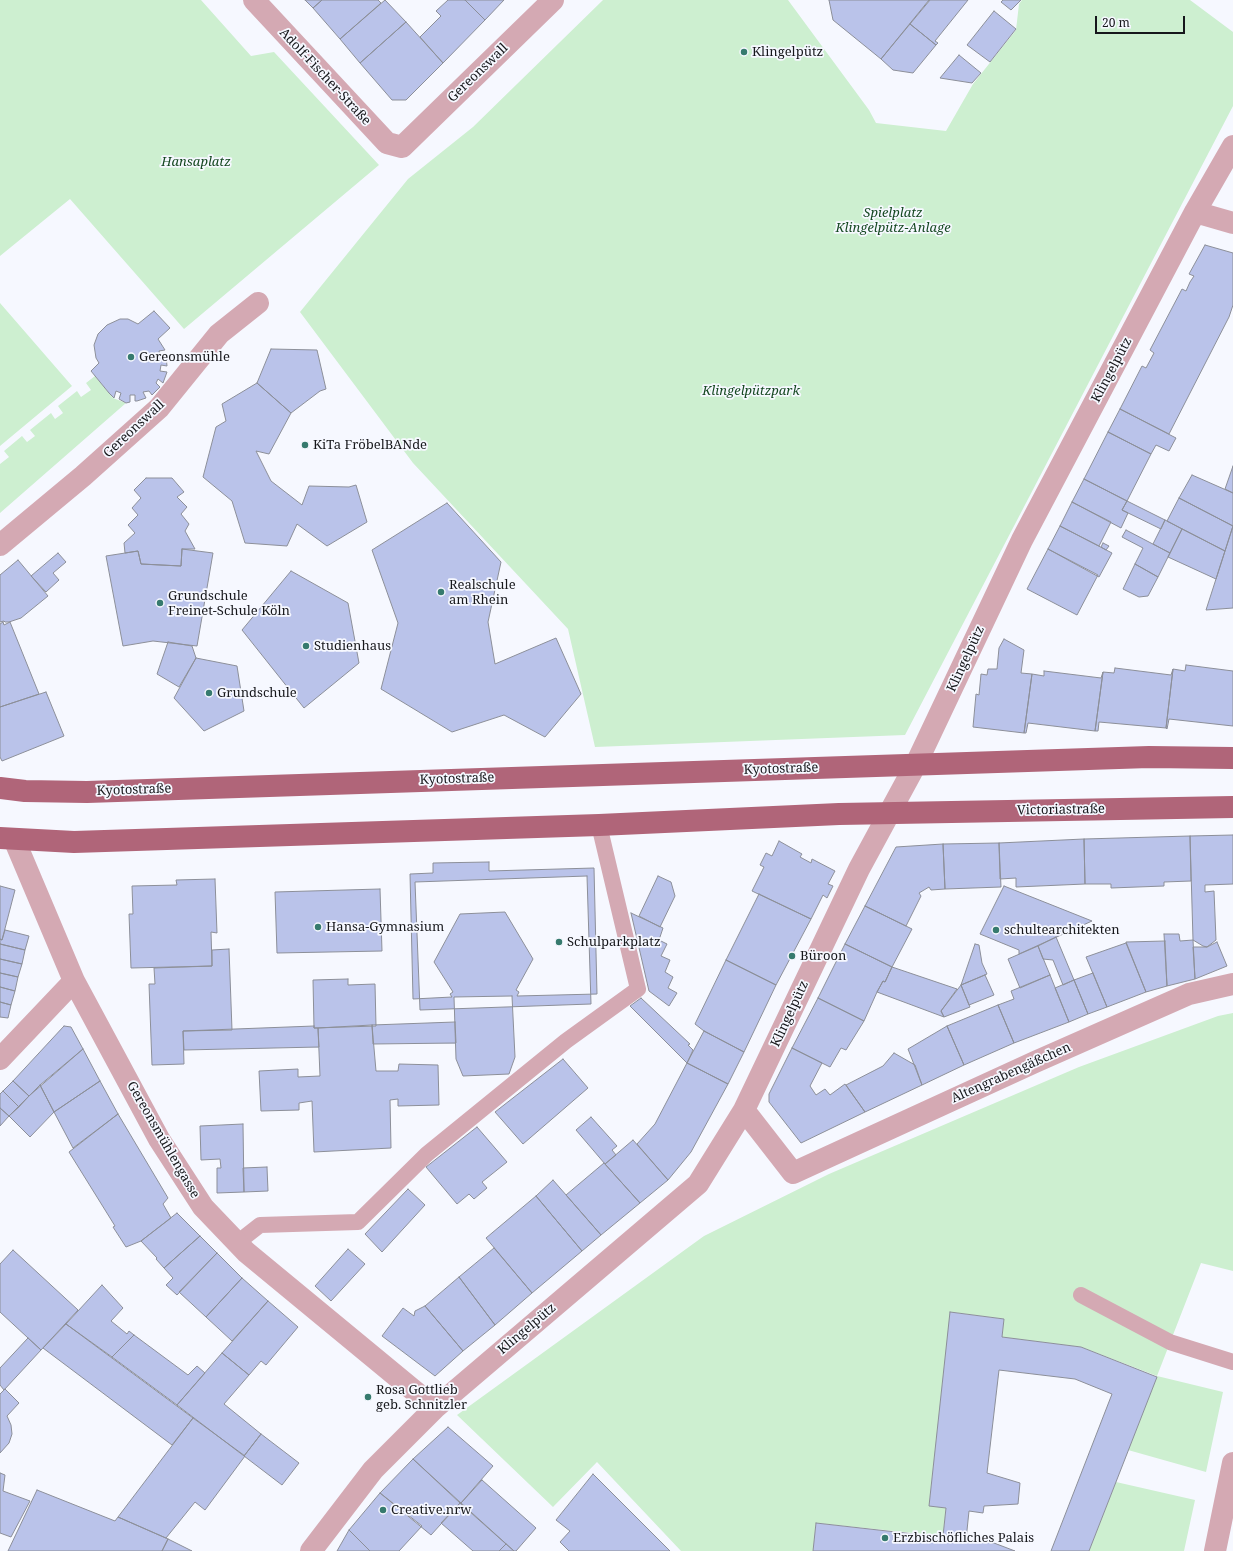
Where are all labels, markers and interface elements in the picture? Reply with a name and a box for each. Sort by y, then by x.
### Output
scale bar [1097,8,1187,34]
text: 20 m [1102,14,1130,31]
street label: Adolf-Fischer-Straße [276,25,374,129]
street label: Gereonswall [445,40,511,106]
place label: Klingelpütz [752,44,823,60]
marker: Klingelpütz [739,47,749,57]
park label: Hansaplatz [161,154,231,170]
park label: Spielplatz Klingelpütz-Anlage [835,205,951,236]
street label: Klingelpütz [1088,335,1136,405]
place label: Gereonsmühle [139,349,230,365]
marker: Gereonsmühle [126,352,136,362]
park label: Klingelpützpark [702,383,800,399]
street label: Gereonswall [100,397,168,461]
place label: KiTa FröbelBANde [313,437,427,453]
marker: KiTa FröbelBANde [300,440,310,450]
place label: Realschule am Rhein [449,577,516,608]
marker: Realschule am Rhein [436,587,446,597]
place label: Grundschule Freinet-Schule Köln [168,588,290,619]
marker: Grundschule Freinet-Schule Köln [155,598,165,608]
street label: Klingelpütz [944,623,988,695]
place label: Studienhaus [314,638,391,654]
marker: Studienhaus [301,641,311,651]
place label: Grundschule [217,685,297,701]
marker: Grundschule [204,688,214,698]
street label: Kyotostraße [743,760,819,778]
street label: Kyotostraße [419,770,495,788]
street label: Kyotostraße [96,781,172,799]
street label: Victoriastraße [1017,801,1105,819]
place label: Hansa-Gymnasium [326,919,444,935]
marker: Hansa-Gymnasium [313,922,323,932]
place label: schultearchitekten [1004,922,1120,938]
marker: schultearchitekten [991,925,1001,935]
place label: Schulparkplatz [567,934,661,950]
marker: Schulparkplatz [554,937,564,947]
place label: Büroon [800,948,846,964]
marker: Büroon [787,951,797,961]
street label: Klingelpütz [768,978,812,1050]
street label: Altengrabengäßchen [949,1040,1073,1106]
street label: Gereonsmühlengasse [123,1079,203,1201]
street label: Klingelpütz [495,1300,559,1358]
place label: Rosa Gottlieb geb. Schnitzler [376,1382,467,1413]
marker: Rosa Gottlieb geb. Schnitzler [363,1392,373,1402]
place label: Creative.nrw [391,1502,472,1518]
marker: Creative.nrw [378,1505,388,1515]
place label: Erzbischöfliches Palais [893,1530,1034,1546]
marker: Erzbischöfliches Palais [880,1533,890,1543]

